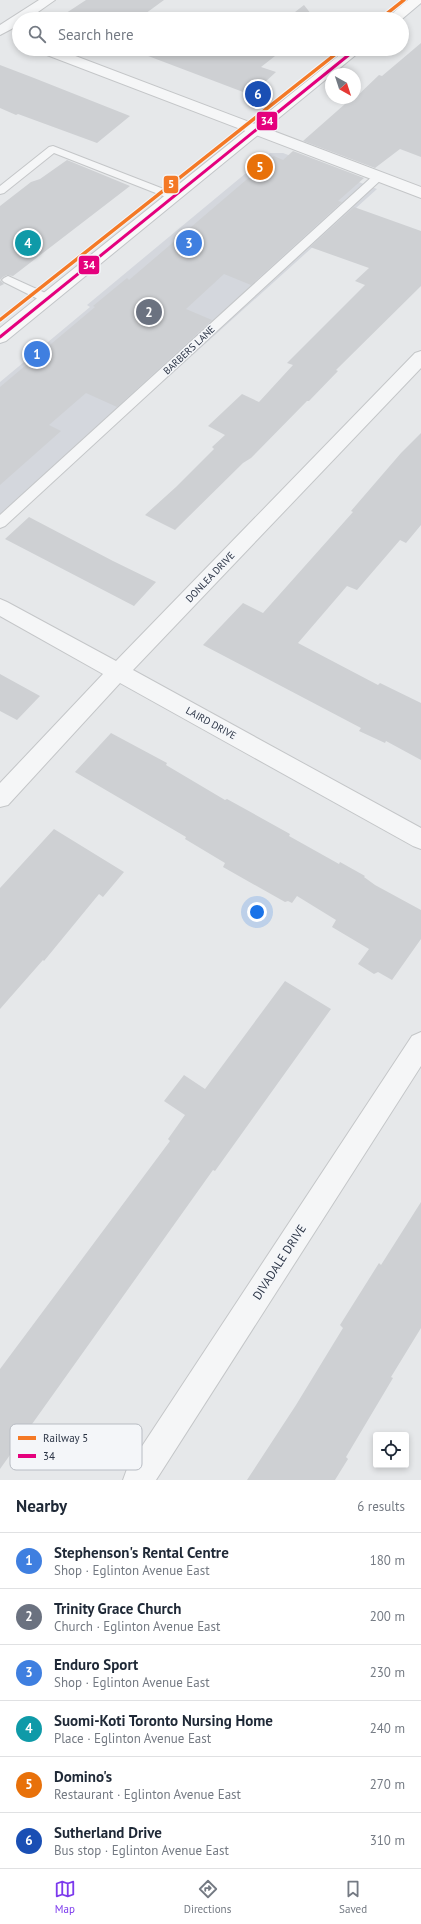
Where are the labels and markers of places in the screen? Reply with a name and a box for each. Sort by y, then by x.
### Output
pin: 6 [245,79,271,109]
pin: 5 [247,152,273,182]
pin: 4 [15,228,41,258]
pin: 3 [176,228,202,258]
pin: 2 [136,297,162,327]
pin: 1 [24,339,50,369]

